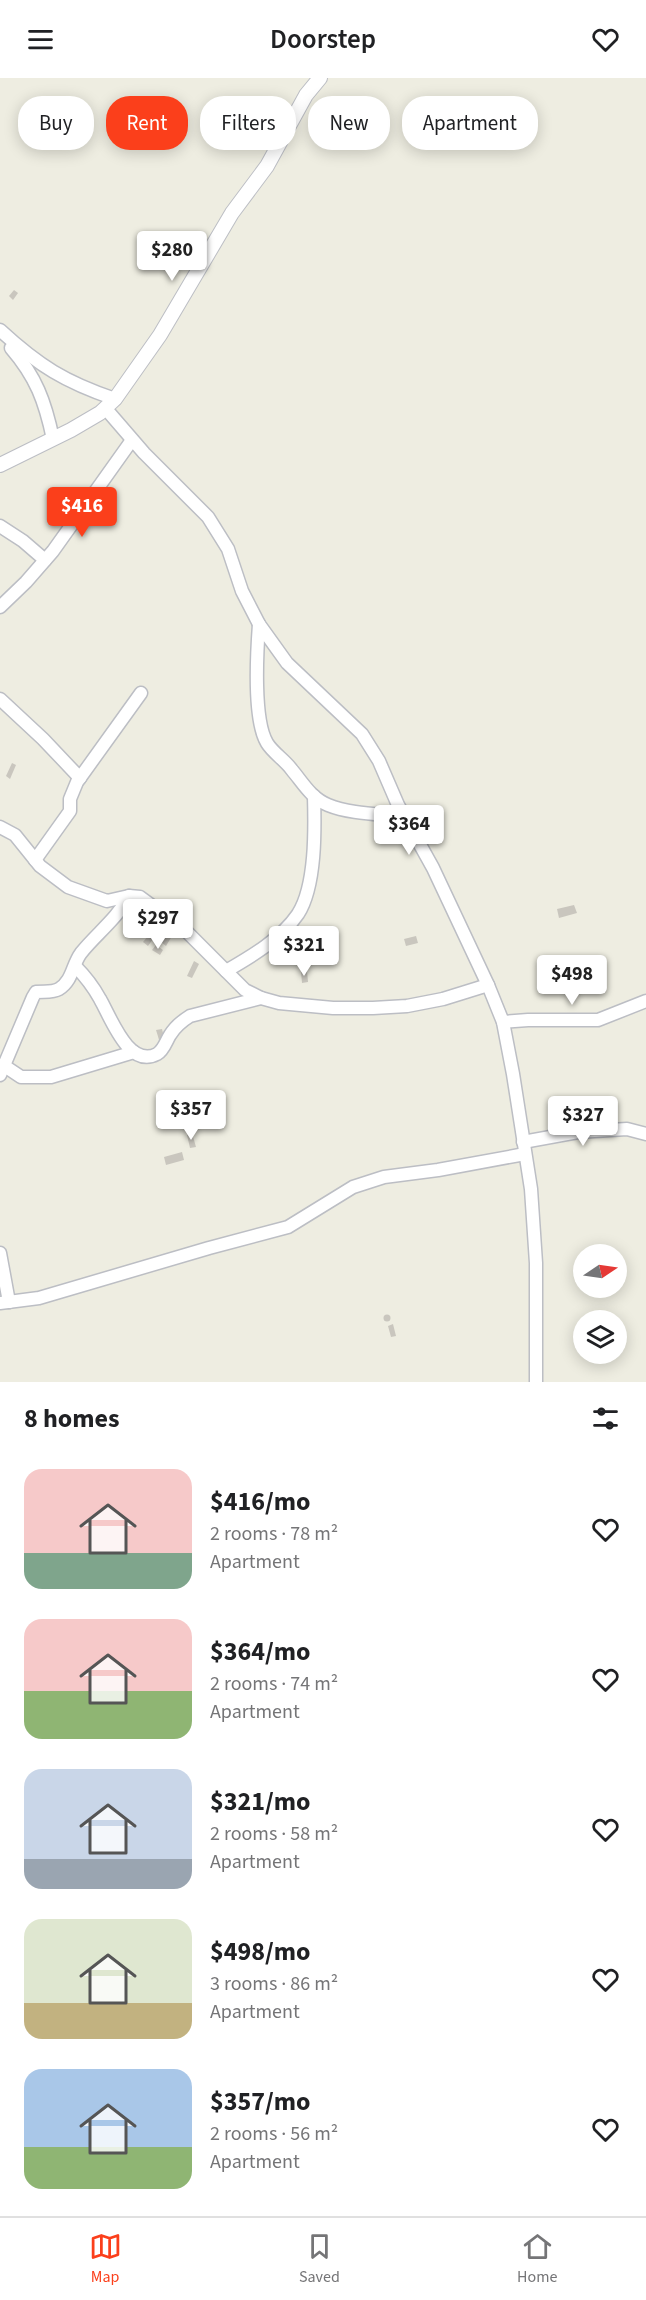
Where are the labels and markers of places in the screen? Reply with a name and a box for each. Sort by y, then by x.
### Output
pin: $280 [136,231,208,282]
pin: $416 [46,487,118,538]
pin: $364 [373,805,445,856]
pin: $297 [122,899,194,950]
pin: $321 [268,926,340,977]
pin: $498 [536,955,608,1006]
pin: $357 [155,1090,227,1141]
pin: $327 [547,1096,619,1147]

